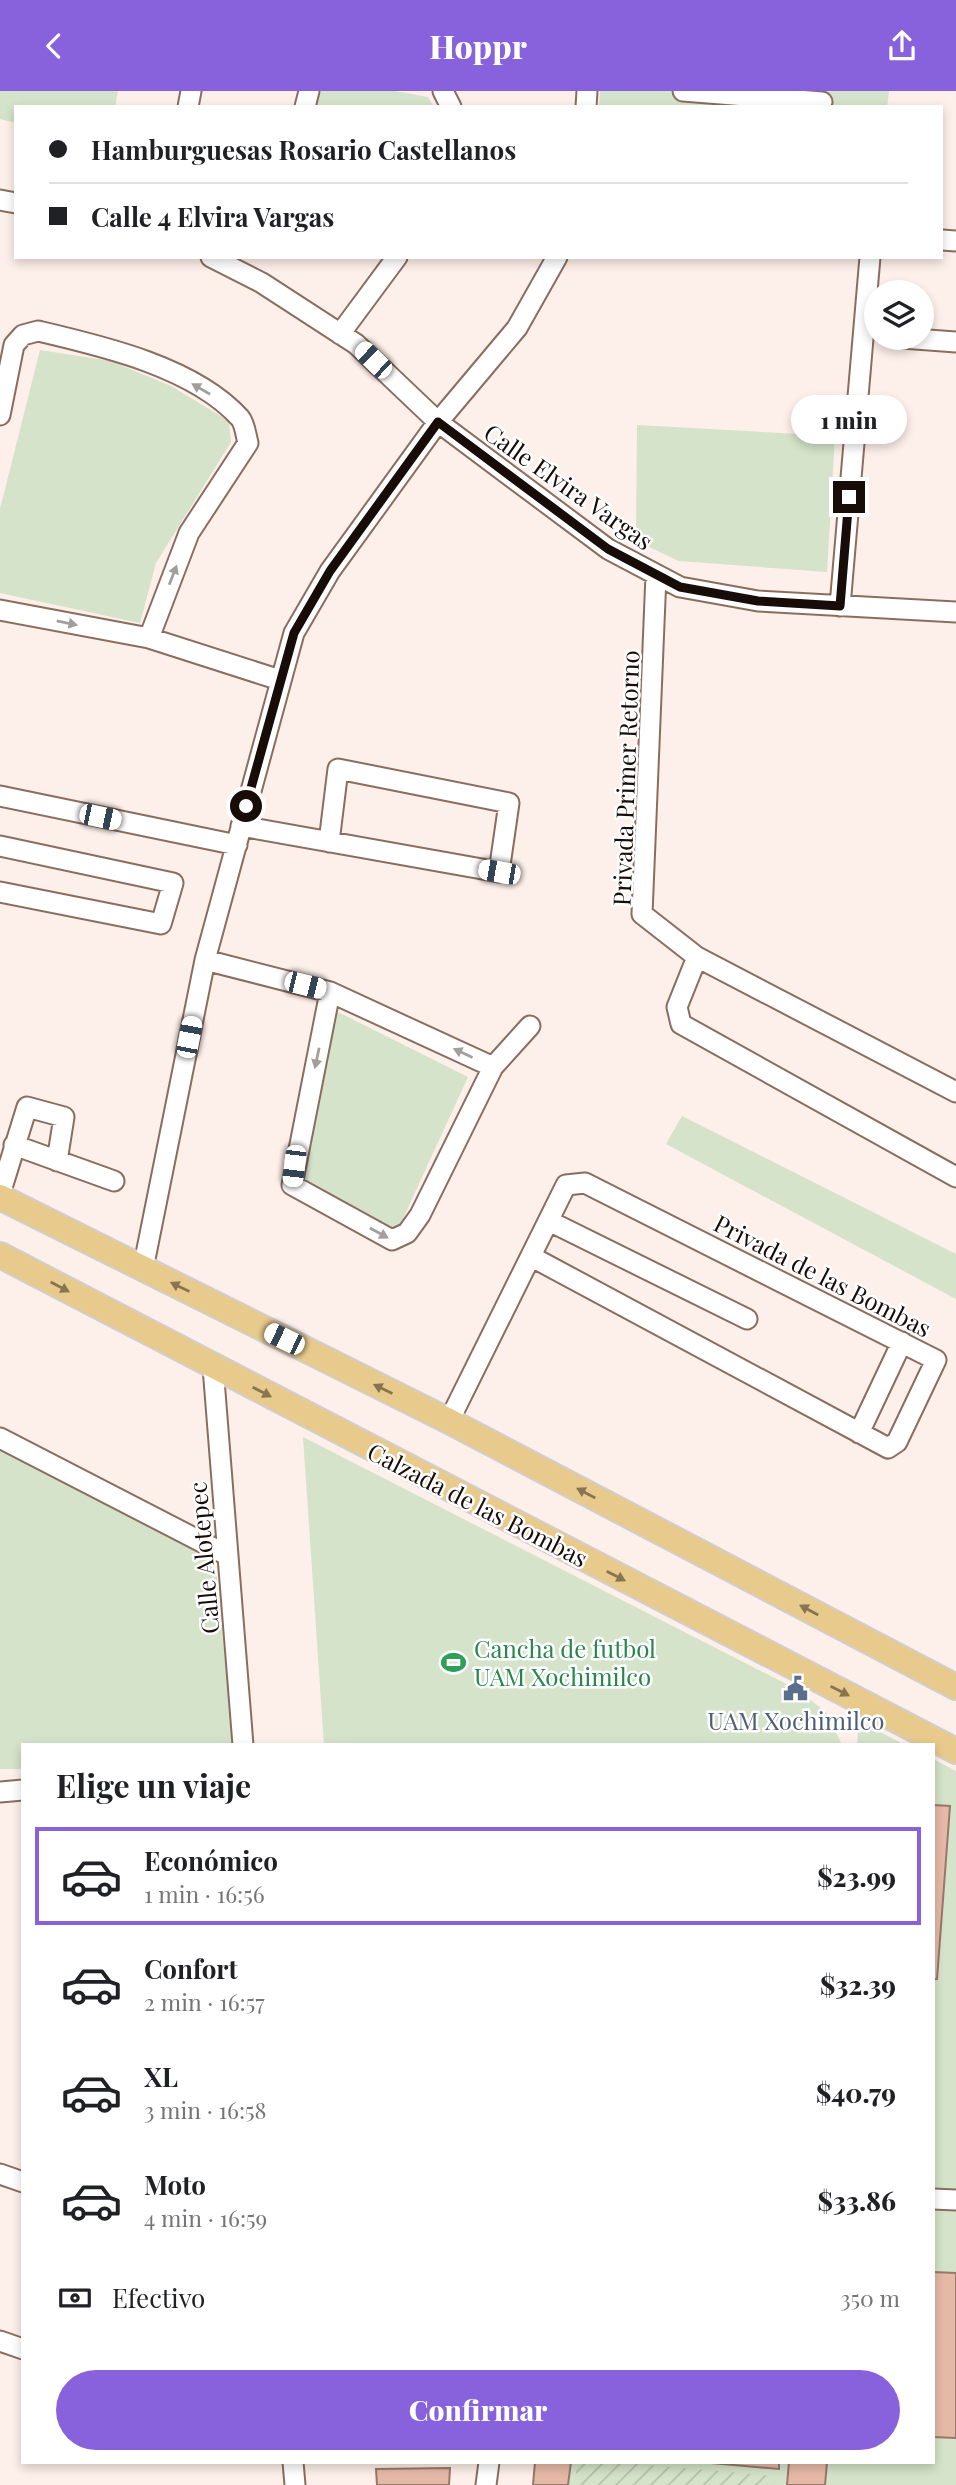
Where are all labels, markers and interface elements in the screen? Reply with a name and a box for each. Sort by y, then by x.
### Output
text: Hoppr [429,24,527,67]
icon: back [35,27,73,65]
icon: share [883,27,921,65]
text: Hamburguesas Rosario Castellanos [91,132,516,167]
text: Calle 4 Elvira Vargas [91,199,334,234]
map controls [864,280,934,350]
button: layers [864,280,934,350]
car [351,338,396,382]
one-way arrow [191,383,210,396]
callout: 1 min [791,395,907,445]
text: 1 min [821,404,877,435]
street label: Calle Elvira Vargas [478,416,660,556]
route end [833,481,865,513]
one-way arrow [168,564,179,585]
one-way arrow [56,617,78,628]
street label: Privada Primer Retorno [605,650,645,906]
route start [230,790,262,822]
car [78,802,123,832]
car [477,858,522,886]
car [283,970,328,1000]
car [175,1014,204,1060]
one-way arrow [311,1047,322,1069]
one-way arrow [453,1047,473,1059]
car [282,1144,307,1188]
street label: Privada de las Bombas [709,1206,937,1344]
one-way arrow [369,1227,388,1239]
one-way arrow [51,1280,71,1292]
one-way arrow [170,1282,190,1293]
car [261,1320,308,1358]
one-way arrow [373,1383,393,1394]
one-way arrow [252,1387,272,1398]
street label: Calzada de las Bombas [363,1435,593,1573]
street label: Calle Alotepec [180,1481,226,1635]
one-way arrow [576,1487,595,1499]
one-way arrow [606,1570,626,1581]
one-way arrow [799,1604,819,1616]
place label: Cancha de futbol UAM Xochimilco [474,1632,656,1692]
sports icon: Cancha de futbol UAM Xochimilco [440,1648,468,1676]
public building icon: UAM Xochimilco [782,1675,810,1703]
one-way arrow [830,1686,850,1697]
place label: UAM Xochimilco [707,1704,885,1736]
text: Elige un viaje [56,1763,251,1806]
text: Económico [144,1843,278,1878]
icon: car [60,1845,123,1908]
text: $23.99 [817,1859,896,1894]
text: 1 min · 16:56 [144,1878,265,1909]
text: Confort [144,1951,238,1986]
icon: car [60,1953,123,2016]
text: $32.39 [820,1967,896,2002]
text: 2 min · 16:57 [144,1986,265,2017]
text: XL [144,2059,178,2094]
icon: car [60,2061,123,2124]
text: $40.79 [816,2075,896,2110]
text: 3 min · 16:58 [144,2094,267,2125]
text: Moto [144,2167,206,2202]
icon: car [60,2169,123,2232]
text: $33.86 [818,2183,896,2218]
text: 4 min · 16:59 [144,2202,267,2233]
icon: cash [56,2279,94,2317]
text: Efectivo [112,2280,205,2315]
text: 350 m [840,2282,900,2313]
button: Confirmar [56,2370,900,2450]

